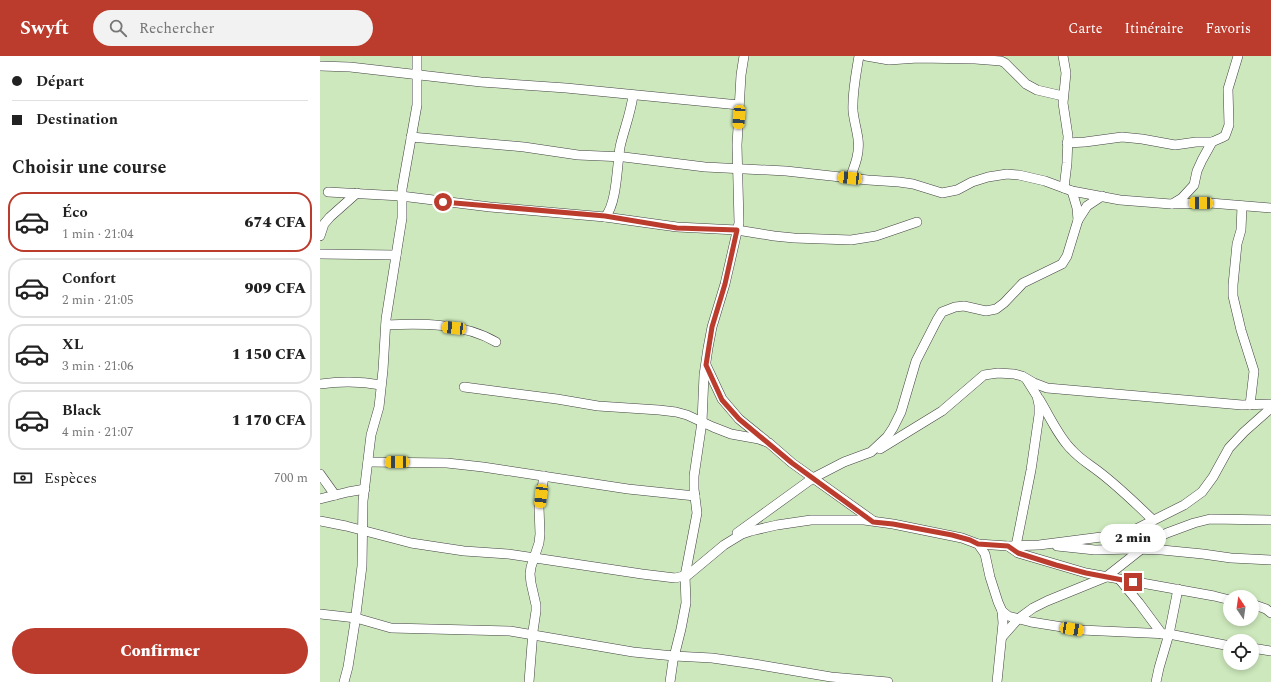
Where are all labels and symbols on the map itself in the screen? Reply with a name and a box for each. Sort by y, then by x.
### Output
car [732,105,746,129]
car [837,171,863,185]
route start [434,193,452,211]
car [1189,197,1213,209]
car [441,321,467,335]
car [385,456,409,468]
car [534,483,548,509]
callout: 2 min [1100,524,1166,552]
route end [1124,573,1142,591]
north arrow [1223,590,1259,626]
car [1059,621,1085,637]

